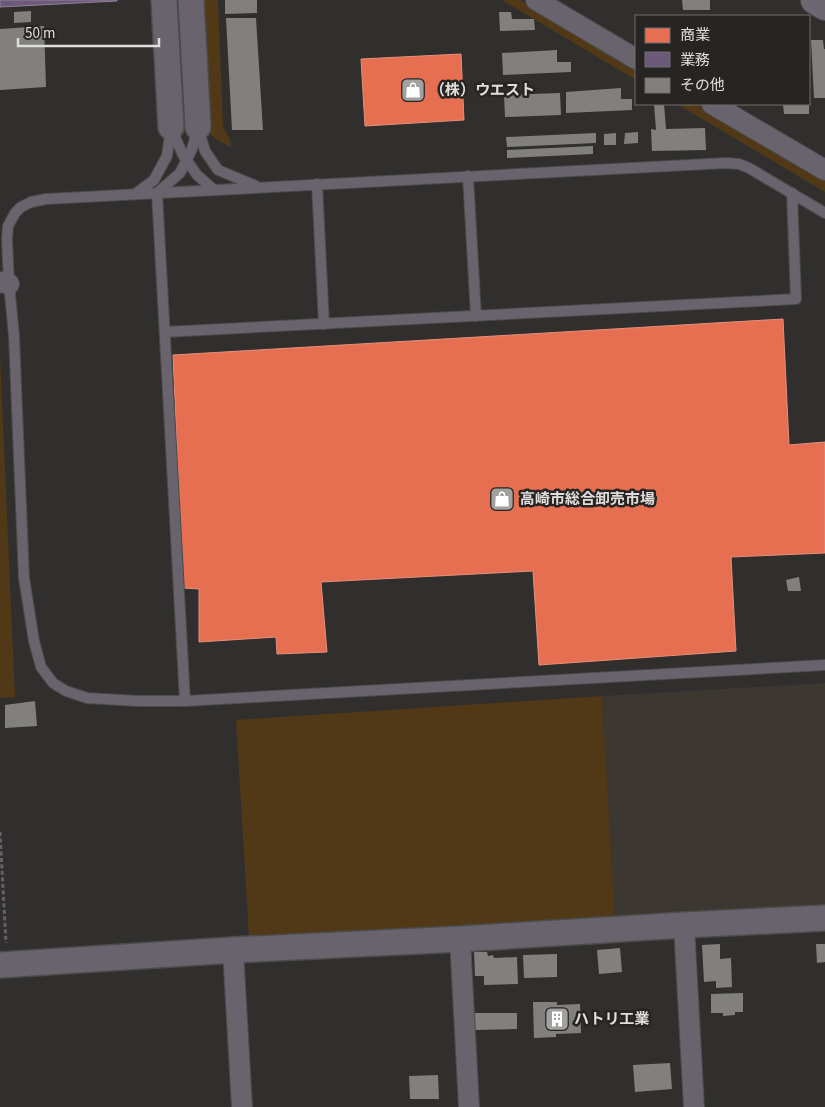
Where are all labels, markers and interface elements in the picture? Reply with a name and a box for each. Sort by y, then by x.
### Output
scale bar [18,15,159,47]
legend [635,15,810,105]
text: 50 m [25,23,55,44]
text: 商業 [680,25,710,46]
text: 業務 [680,50,710,71]
text: その他 [680,75,725,96]
shop icon: （株）ウエスト [400,77,426,103]
place label: （株）ウエスト [430,80,535,101]
shop icon: 高崎市総合卸売市場 [489,486,515,512]
place label: 高崎市総合卸売市場 [520,489,655,510]
building icon: ハトリ工業 [544,1006,570,1032]
place label: ハトリ工業 [574,1009,649,1030]

